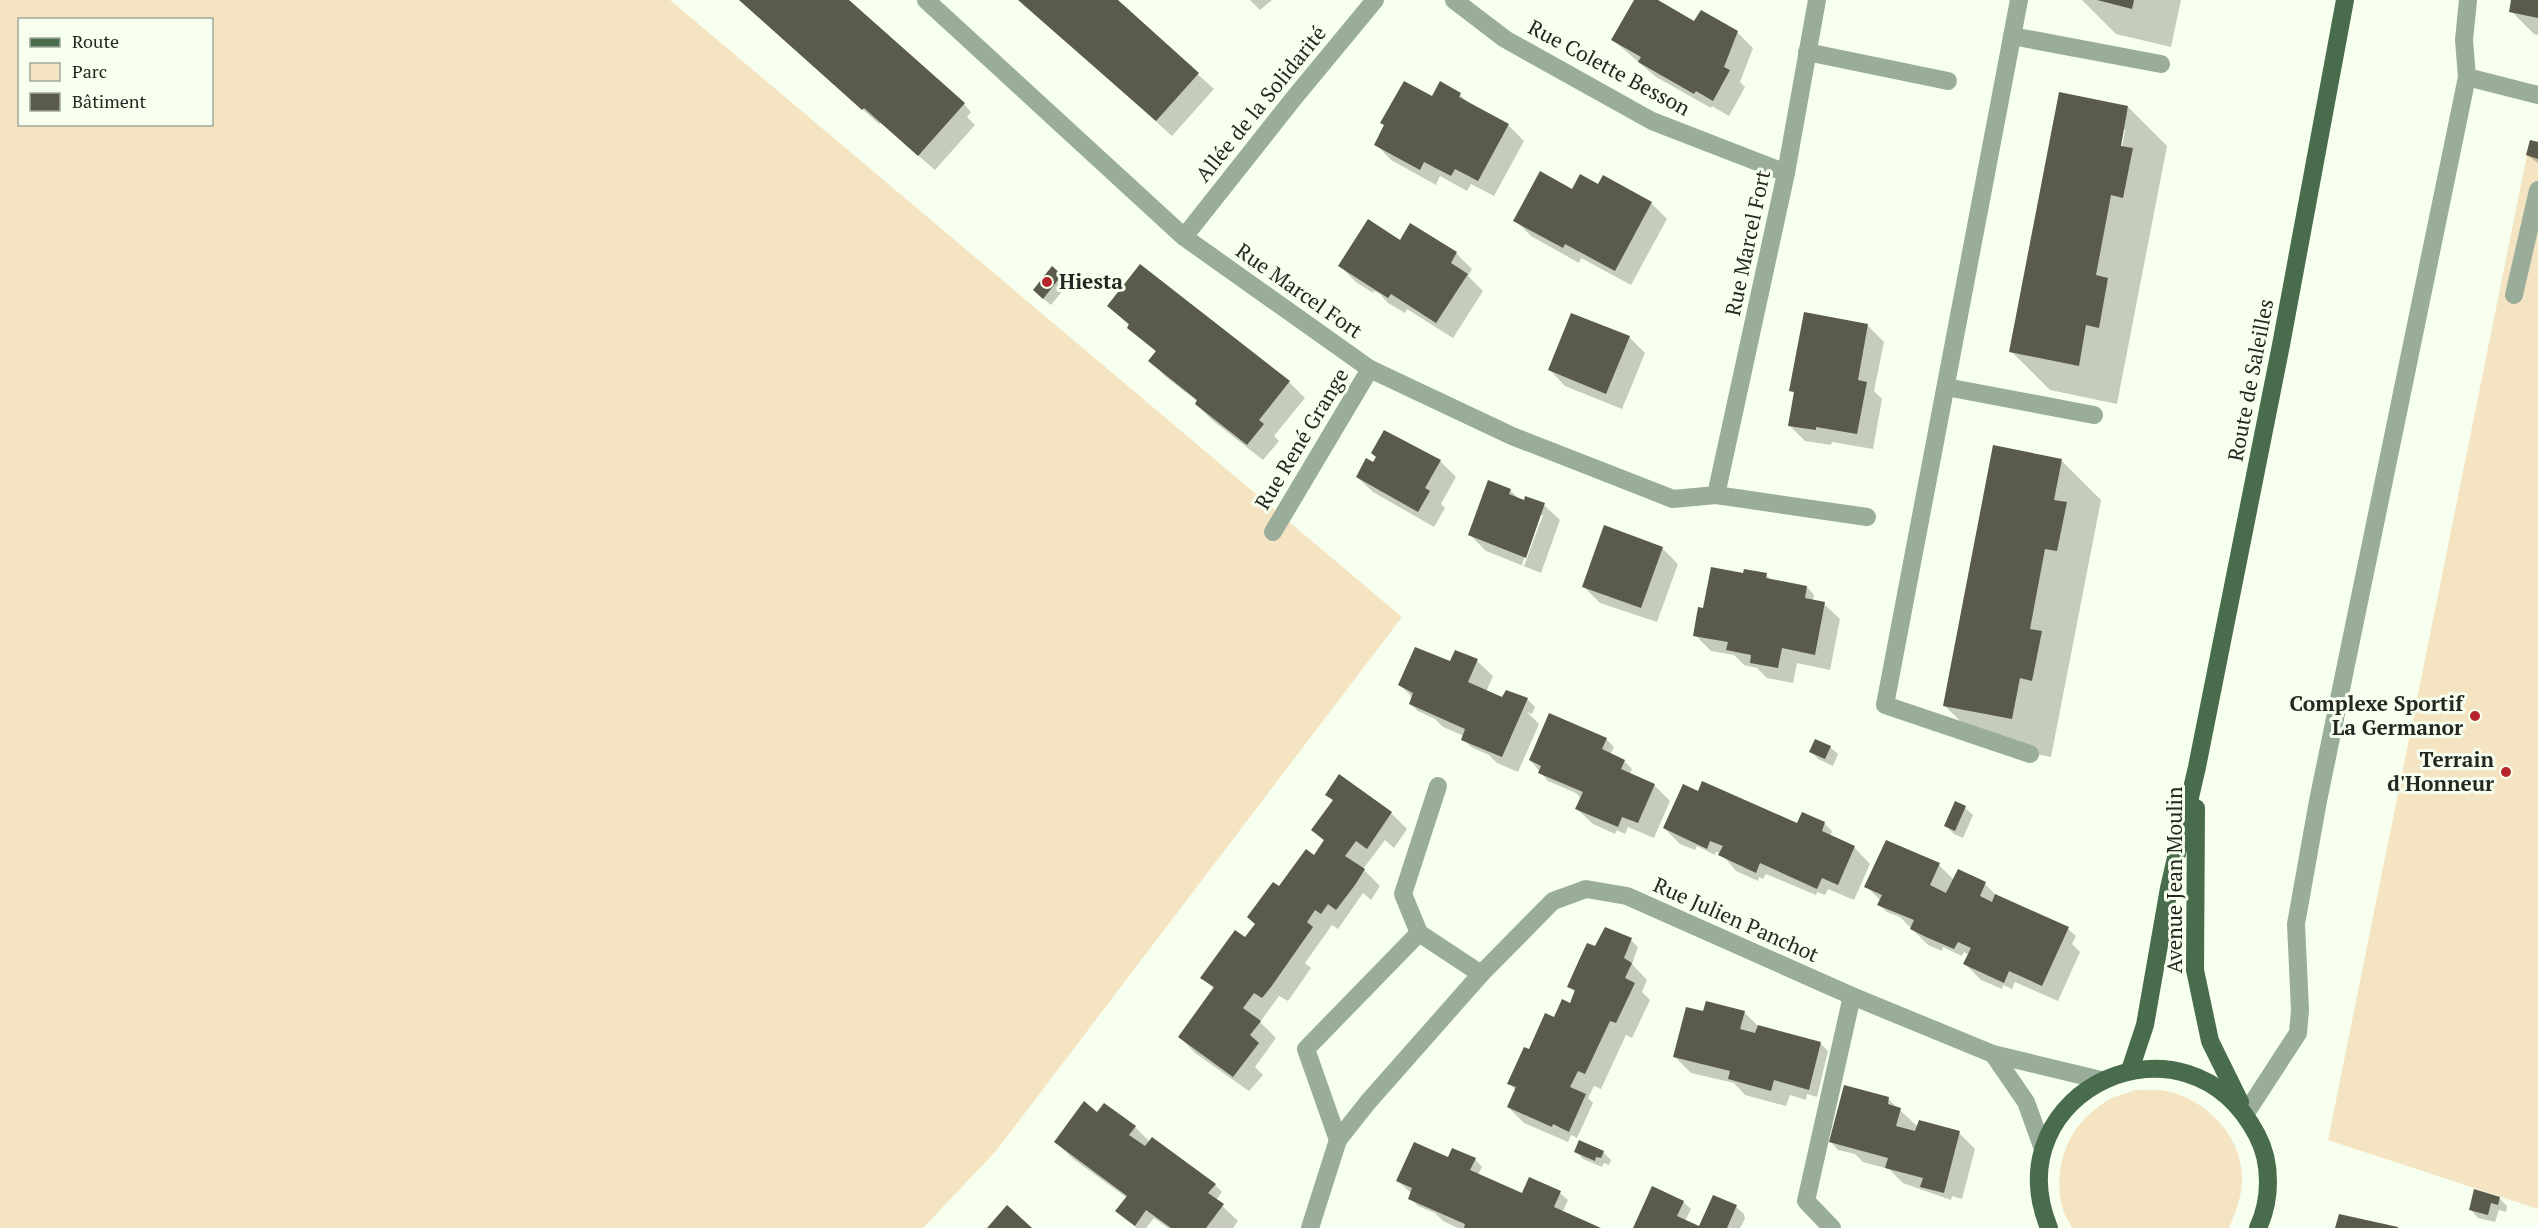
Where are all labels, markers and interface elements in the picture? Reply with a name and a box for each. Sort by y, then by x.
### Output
street label: Rue Colette Besson [1524,13,1696,122]
legend [18,18,213,126]
street label: Allée de la Solidarité [1189,20,1332,187]
text: Route [72,29,119,53]
text: Parc [72,59,107,83]
text: Bâtiment [72,89,147,113]
street label: Rue Marcel Fort [1718,167,1776,318]
street label: Rue Marcel Fort [1231,236,1368,344]
place label: Hiesta [1059,267,1123,295]
marker: Hiesta [1040,275,1054,289]
street label: Route de Saleilles [2221,296,2279,463]
street label: Rue René Grange [1248,363,1354,514]
place label: Complexe Sportif La Germanor [2290,689,2465,741]
marker: Complexe Sportif La Germanor [2468,709,2482,723]
place label: Terrain d'Honneur [2387,745,2494,797]
marker: Terrain d'Honneur [2499,765,2513,779]
street label: Avenue Jean Moulin [2160,786,2188,973]
street label: Rue Julien Panchot [1649,870,1824,968]

